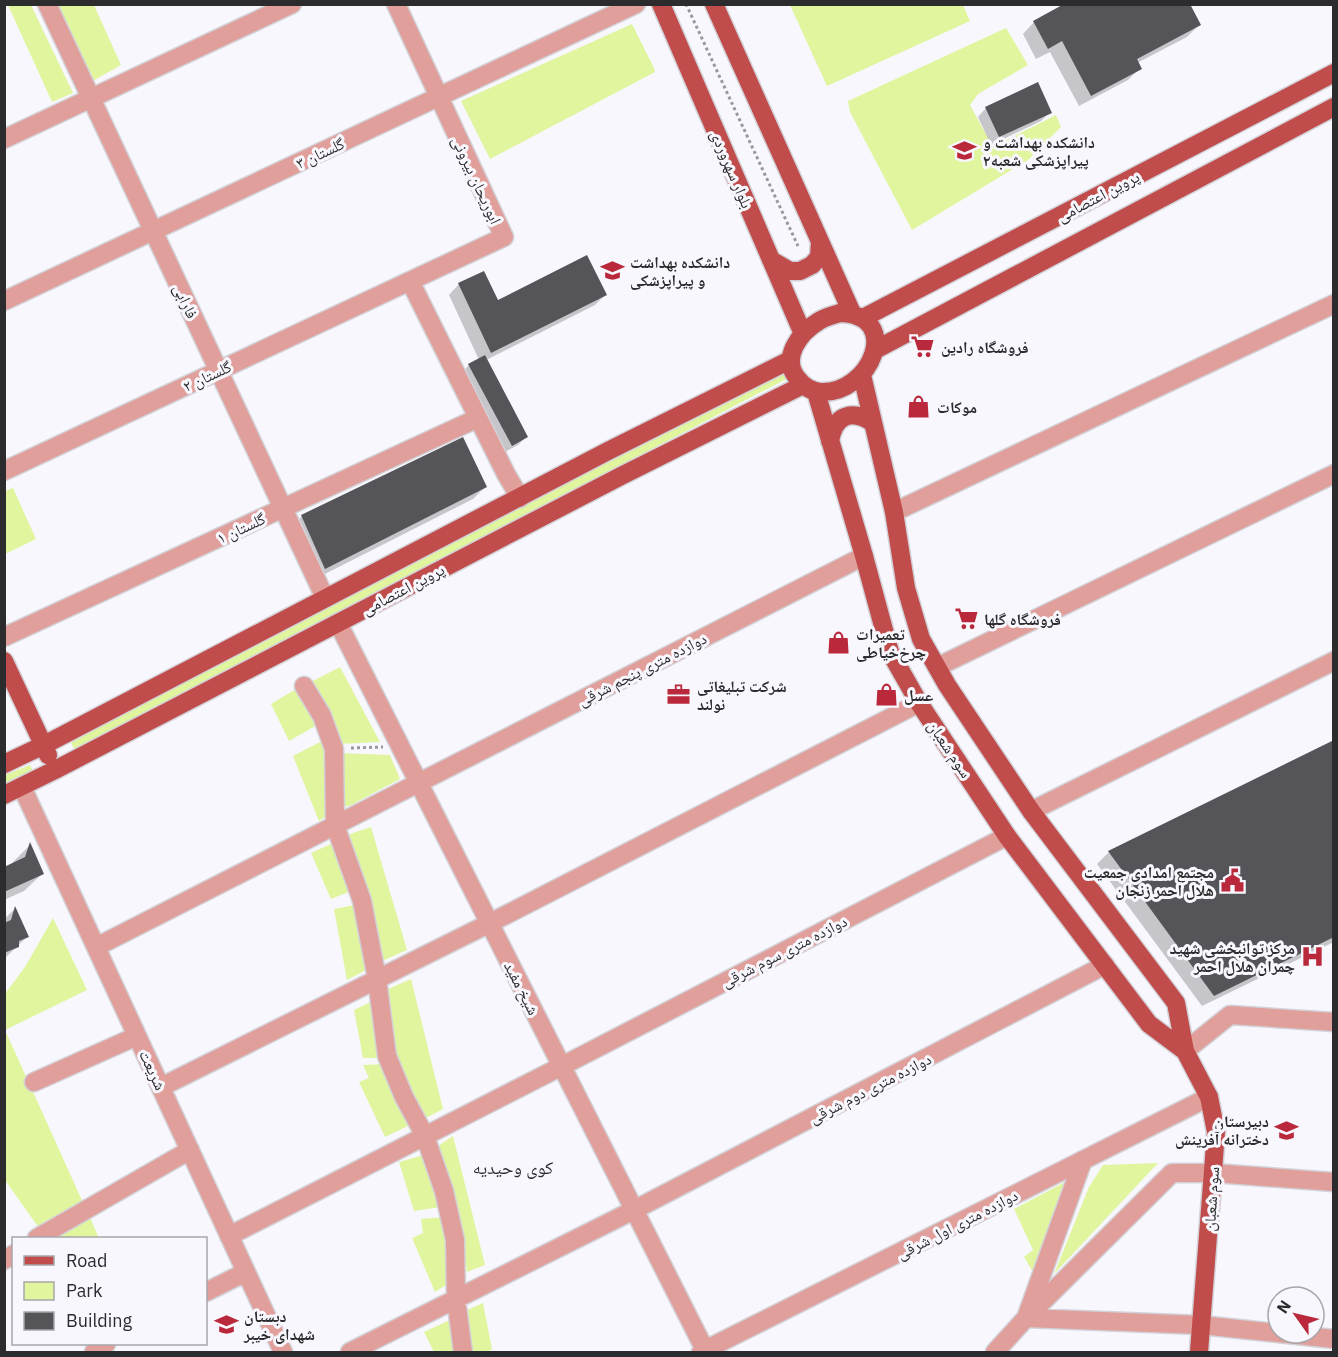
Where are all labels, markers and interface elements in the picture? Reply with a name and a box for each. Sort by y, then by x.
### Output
street label: بلوار سهروردی [706,127,757,211]
place label: دانشکده بهداشت و پیراپزشکى شعبه۲ [983,132,1095,170]
street label: گلستان ۳ [293,133,348,174]
street label: ابوریحان بیرونی [447,133,506,228]
school or university icon: دانشکده بهداشت و پیراپزشکى شعبه۲ [952,138,978,164]
street label: پروین اعتصامی [1053,166,1143,227]
place label: دانشکده بهداشت و پیراپزشکی [630,252,730,290]
school or university icon: دانشکده بهداشت و پیراپزشکی [599,258,625,284]
street label: فارابی [168,280,203,322]
supermarket icon: فروشگاه رادین [910,334,936,360]
place label: فروشگاه رادین [941,337,1029,357]
street label: گلستان ۲ [180,356,235,397]
shop icon: موکات [906,394,932,420]
place label: موکات [937,397,977,417]
street label: گلستان ۱ [214,508,269,549]
street label: پروین اعتصامی [358,559,448,620]
supermarket icon: فروشگاه گلها [953,606,979,632]
place label: فروشگاه گلها [984,609,1061,629]
place label: تعمیرات چرخ‌خیاطی [856,624,926,663]
street label: دوازده متری پنجم شرقی [574,628,710,711]
shop icon: تعمیرات چرخ‌خیاطی [825,630,851,656]
place label: شرکت تبلیغاتی نولند [697,676,787,714]
office icon: شرکت تبلیغاتی نولند [666,682,692,708]
shop icon: عسل [873,682,899,708]
place label: عسل [904,685,933,705]
street label: سوم شعبان [923,717,976,782]
place label: مجتمع امدادی جمعیت هلال احمر زنجان [1084,862,1214,900]
public building icon: مجتمع امدادی جمعیت هلال احمر زنجان [1219,868,1245,894]
street label: دوازده متری سوم شرقی [718,911,851,992]
place label: مرکز توانبخشی شهید چمران هلال احمر [1169,938,1295,976]
hospital icon: مرکز توانبخشی شهید چمران هلال احمر [1300,944,1326,970]
street label: شیخ مفید [499,958,544,1019]
street label: شریعت [135,1047,171,1093]
street label: دوازده متری دوم شرقی [805,1049,935,1128]
place label: دبیرستان دخترانه آفرینش [1175,1111,1269,1149]
school or university icon: دبیرستان دخترانه آفرینش [1274,1117,1300,1143]
district label: کوی وحیدیه [473,1156,554,1179]
street label: سوم شعبان [1199,1166,1224,1232]
street label: دوازده متری اول شرقی [893,1185,1021,1264]
legend [12,1237,207,1345]
text: Road [66,1249,107,1272]
text: Park [66,1279,103,1302]
north arrow [1266,1285,1326,1345]
text: N [1272,1296,1295,1317]
place label: دبستان شهدای خیبر [243,1306,315,1344]
text: Building [66,1309,133,1332]
school or university icon: دبستان شهدای خیبر [213,1312,239,1338]

